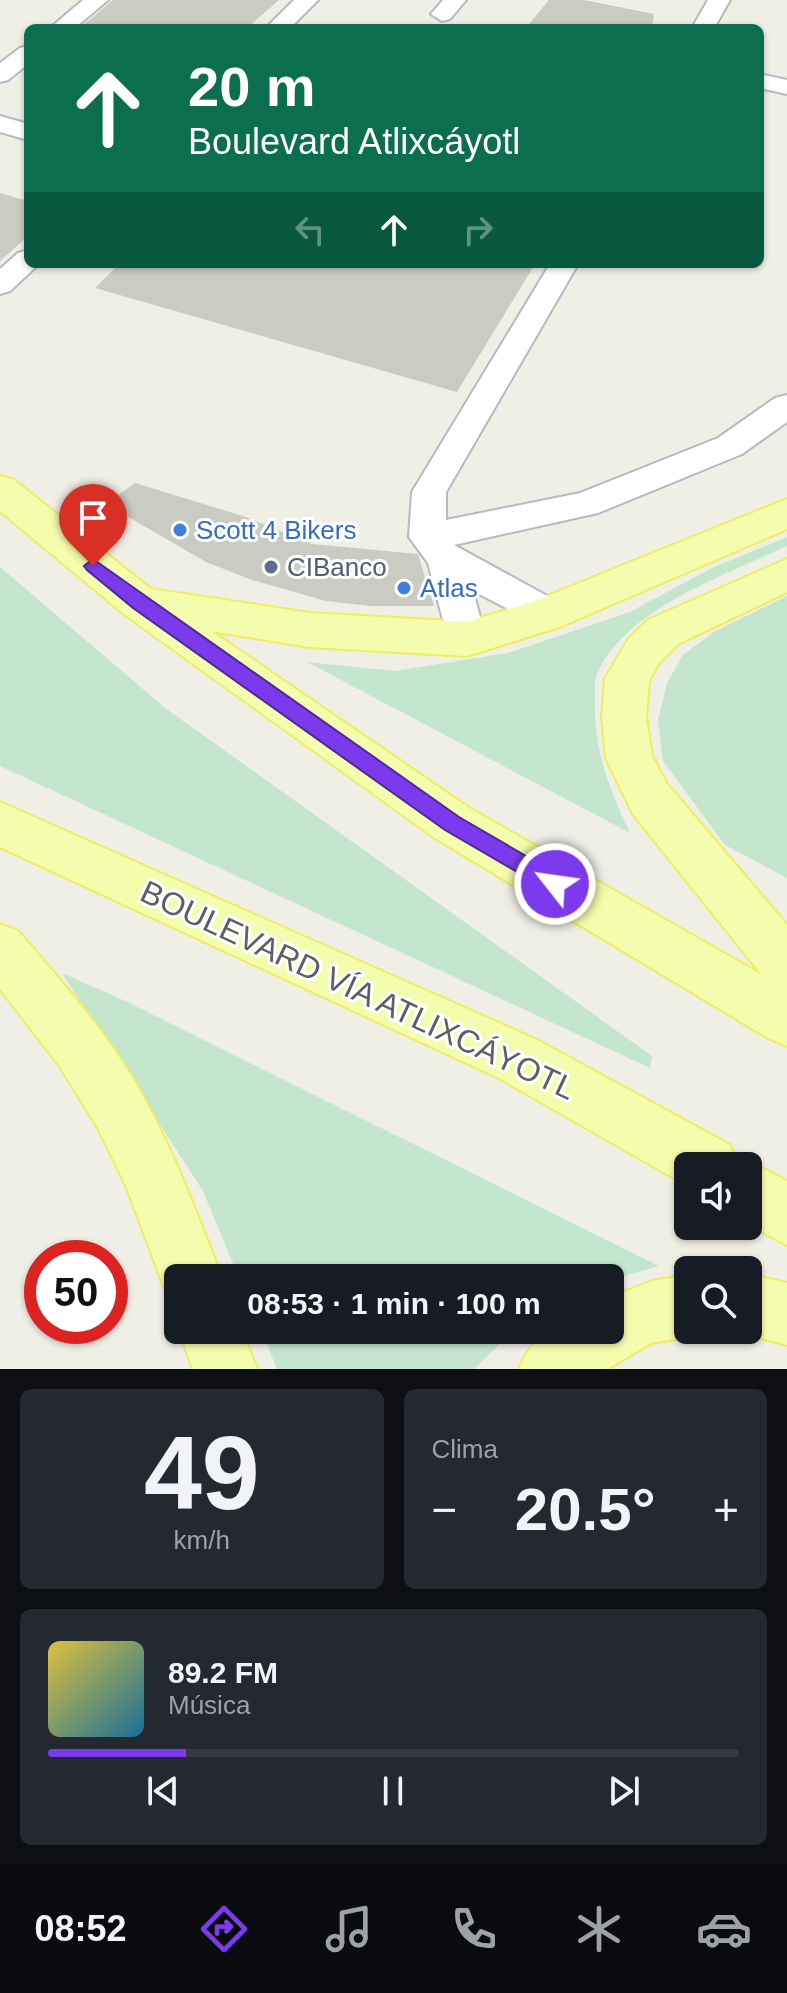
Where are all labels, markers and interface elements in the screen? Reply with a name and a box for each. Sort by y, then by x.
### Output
text: 20 m [188,55,316,118]
icon: ahead [56,56,160,160]
text: Boulevard Atlixcáyotl [188,121,520,162]
icon: left [288,208,332,252]
icon: ahead [372,208,416,252]
icon: right [456,208,500,252]
pin [59,484,127,566]
icon: arrive [71,496,115,540]
place label: Scott 4 Bikers [196,515,356,545]
marker: Scott 4 Bikers [171,521,189,539]
place label: CIBanco [287,552,387,582]
marker: CIBanco [262,558,280,576]
place label: Atlas [420,573,478,603]
marker: Atlas [395,579,413,597]
position arrow [513,842,597,926]
street label: BOULEVARD VÍA ATLIXCÁYOTL [135,873,581,1107]
map controls [674,1152,762,1344]
button: sound [674,1152,762,1240]
speed limit sign: 50 [24,1240,128,1344]
button: search [674,1256,762,1344]
text: 08:53 · 1 min · 100 m [247,1287,541,1320]
text: 49 [144,1415,260,1531]
text: Clima [432,1434,498,1464]
text: 20.5° [515,1476,656,1543]
text: − [432,1485,457,1534]
text: + [713,1485,739,1534]
text: km/h [174,1525,230,1555]
text: 89.2 FM [168,1656,278,1689]
text: Música [168,1690,250,1720]
icon: previous [141,1769,185,1813]
icon: pause [371,1769,415,1813]
icon: next [602,1769,646,1813]
icon: directions [196,1901,252,1957]
icon: music [321,1901,377,1957]
icon: phone [446,1901,502,1957]
icon: climate [571,1901,627,1957]
icon: car [696,1901,752,1957]
text: 08:52 [35,1908,127,1949]

